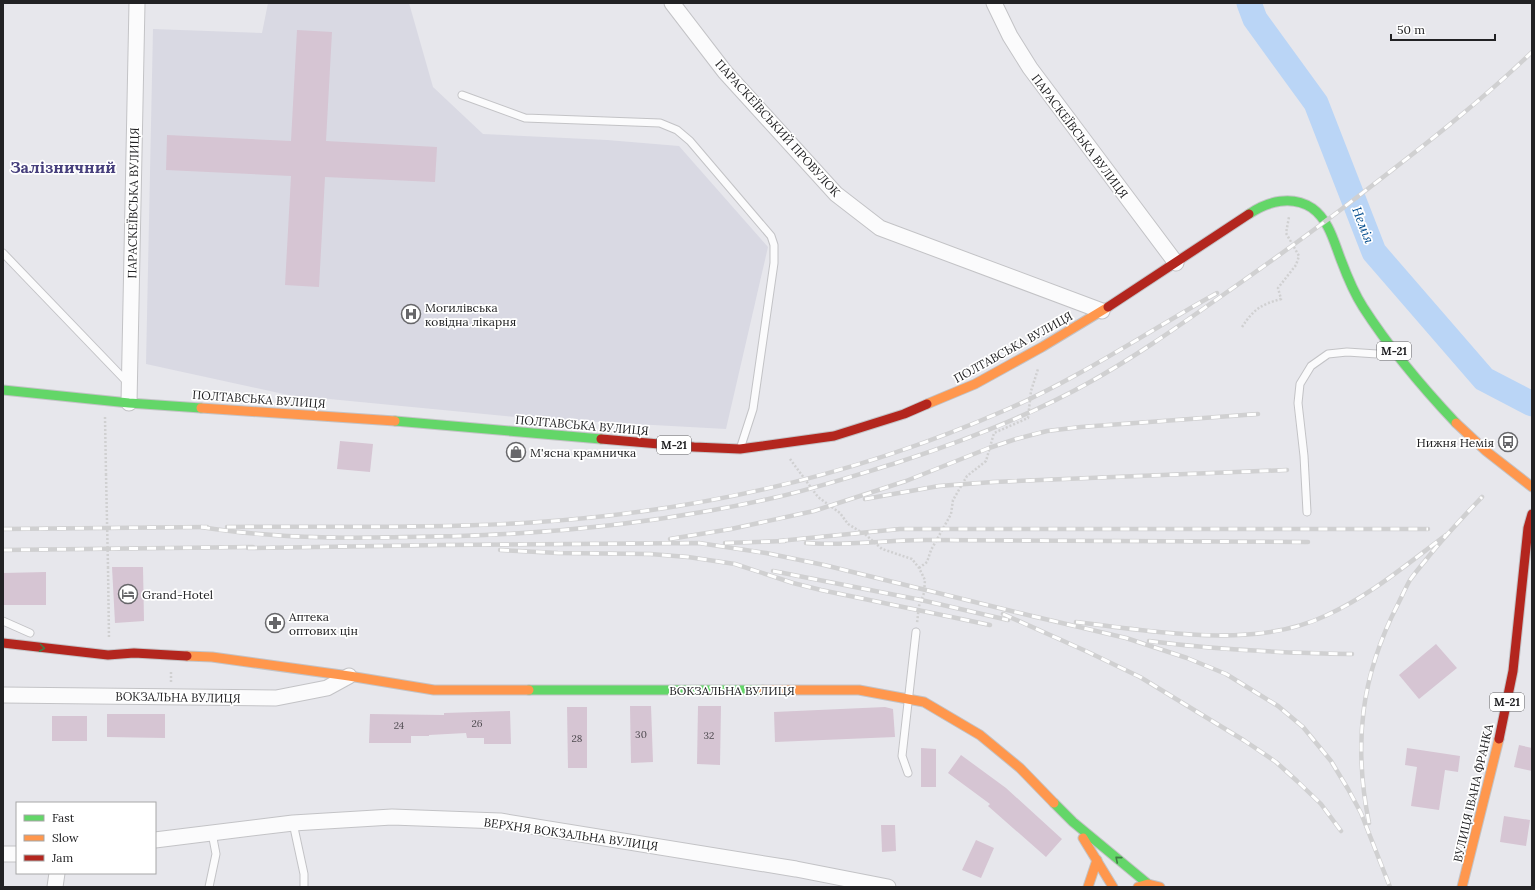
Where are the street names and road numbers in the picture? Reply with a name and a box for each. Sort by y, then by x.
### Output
street label: ПАРАСКЕЇВСЬКИЙ ПРОВУЛОК [712,56,844,200]
street label: ПАРАСКЕЇВСЬКА ВУЛИЦЯ [1028,71,1132,201]
street label: ПАРАСКЕЇВСЬКА ВУЛИЦЯ [124,127,142,279]
street label: ПОЛТАВСЬКА ВУЛИЦЯ [951,308,1075,386]
road number: М-21 [1377,342,1411,360]
street label: ПОЛТАВСЬКА ВУЛИЦЯ [192,387,326,411]
street label: ПОЛТАВСЬКА ВУЛИЦЯ [515,412,649,438]
road number: М-21 [657,436,691,454]
street label: ВОКЗАЛЬНА ВУЛИЦЯ [669,683,795,698]
street label: ВОКЗАЛЬНА ВУЛИЦЯ [115,688,241,706]
road number: М-21 [1490,693,1524,711]
street label: ВУЛИЦЯ ІВАНА ФРАНКА [1450,722,1496,864]
street label: ВЕРХНЯ ВОКЗАЛЬНА ВУЛИЦЯ [483,814,659,854]

